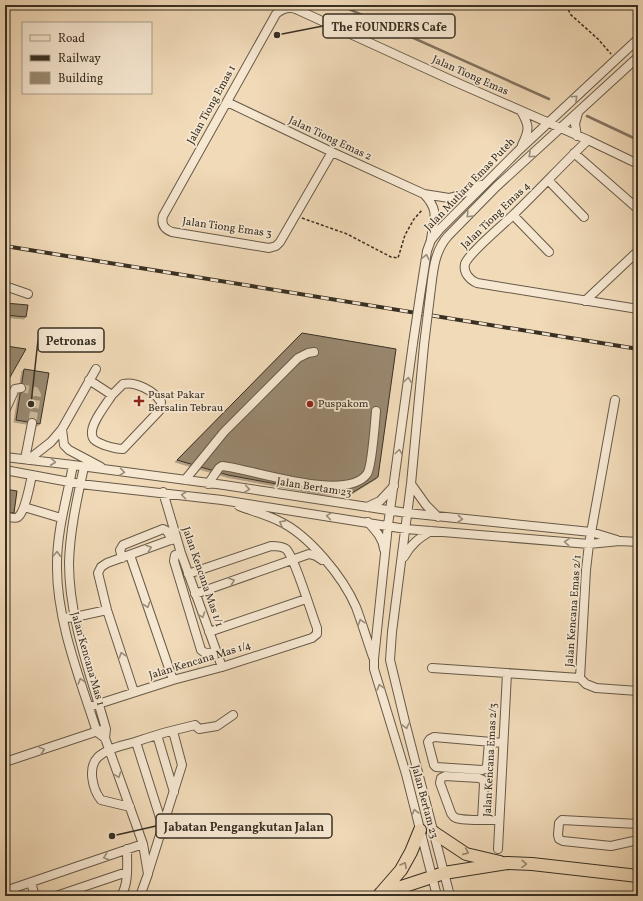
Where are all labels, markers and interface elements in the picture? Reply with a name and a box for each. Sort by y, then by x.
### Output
callout: The FOUNDERS Cafe [323,14,455,38]
text: The FOUNDERS Cafe [331,20,447,36]
legend [22,22,152,94]
text: Road [58,31,85,47]
text: Railway [58,51,101,67]
street label: Jalan Tiong Emas [429,52,511,100]
street label: Jalan Tiong Emas 1 [184,63,240,147]
text: Building [58,71,103,87]
one-way arrow [570,96,577,103]
street label: Jalan Tiong Emas 2 [286,113,374,165]
street label: Jalan Mutiara Emas Puteh [421,135,519,235]
one-way arrow [528,150,536,158]
street label: Jalan Tiong Emas 4 [458,179,534,253]
one-way arrow [466,210,474,218]
street label: Jalan Tiong Emas 3 [181,214,273,242]
one-way arrow [421,254,429,260]
callout: Petronas [38,328,104,352]
text: Petronas [46,334,97,350]
one-way arrow [403,377,412,383]
place label: Pusat Pakar Bersalin Tebrau [148,388,223,416]
marker: Pusat Pakar Bersalin Tebrau [133,395,145,407]
place label: Puspakom [318,397,369,412]
marker: Puspakom [305,399,315,409]
one-way arrow [394,449,403,455]
one-way arrow [50,458,56,467]
one-way arrow [119,467,125,475]
street label: Jalan Bertam 23 [275,475,353,501]
one-way arrow [244,484,250,493]
one-way arrow [181,491,187,500]
one-way arrow [326,512,332,521]
one-way arrow [457,514,463,523]
one-way arrow [279,520,286,528]
street label: Jalan Kencana Mas 1/1 [178,525,226,629]
one-way arrow [564,538,570,547]
one-way arrow [145,545,152,553]
one-way arrow [53,551,61,557]
street label: Jalan Kencana Emas 2/1 [563,554,585,668]
one-way arrow [228,577,235,586]
one-way arrow [142,601,151,608]
street label: Jalan Kencana Mas 1 [66,610,108,708]
one-way arrow [198,611,206,618]
one-way arrow [357,619,366,626]
street label: Jalan Kencana Mas 1/4 [147,638,253,684]
one-way arrow [118,652,127,659]
one-way arrow [77,678,86,685]
one-way arrow [376,683,384,690]
street label: Jalan Kencana Emas 2/3 [481,702,501,817]
one-way arrow [401,722,409,729]
one-way arrow [38,746,45,755]
street label: Jalan Bertam 23 [407,763,441,841]
one-way arrow [113,771,122,778]
one-way arrow [412,808,420,815]
callout: Jabatan Pengangkutan Jalan [156,814,332,838]
text: Jabatan Pengangkutan Jalan [163,820,324,836]
one-way arrow [462,848,469,856]
one-way arrow [102,852,109,860]
one-way arrow [521,859,527,868]
one-way arrow [400,861,407,869]

